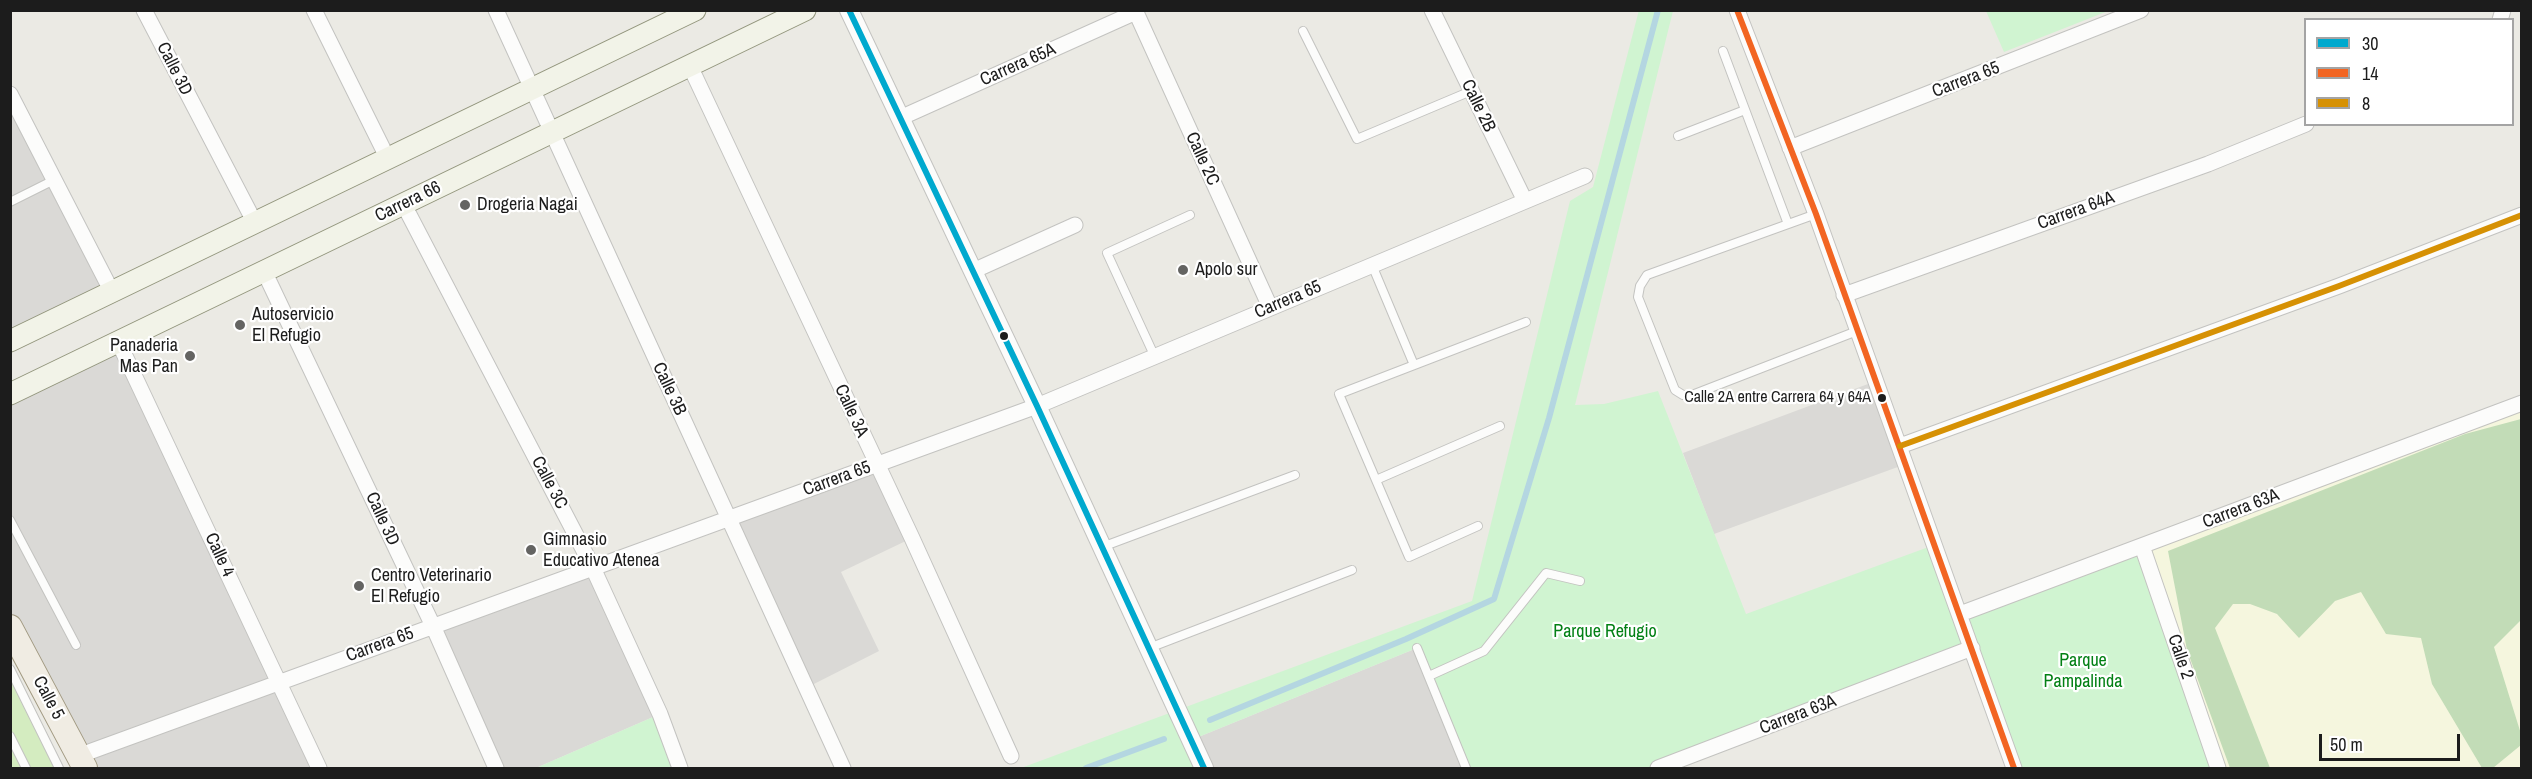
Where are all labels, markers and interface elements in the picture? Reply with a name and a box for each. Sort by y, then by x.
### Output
legend [2304,18,2514,126]
text: 30 [2362,31,2378,56]
street label: Calle 3D [152,39,196,99]
street label: Carrera 65A [977,39,1059,91]
street label: Carrera 65 [1929,57,2003,103]
text: 14 [2362,61,2378,86]
street label: Calle 2B [1456,76,1500,136]
text: 8 [2362,91,2370,116]
street label: Calle 2C [1180,129,1224,189]
street label: Carrera 66 [372,177,444,227]
street label: Carrera 64A [2035,187,2117,235]
place label: Drogeria Nagai [477,194,578,216]
marker: Drogeria Nagai [458,198,472,212]
place label: Apolo sur [1195,259,1257,281]
marker: Apolo sur [1176,263,1190,277]
street label: Carrera 65 [1251,276,1325,324]
place label: Autoservicio El Refugio [252,304,334,346]
marker: Autoservicio El Refugio [233,318,247,332]
unlabelled marker [998,330,1010,342]
place label: Panaderia Mas Pan [110,335,178,378]
marker: Panaderia Mas Pan [183,349,197,363]
street label: Calle 3B [647,359,691,419]
street label: Calle 3A [829,381,873,441]
place label: Calle 2A entre Carrera 64 y 64A [1684,388,1871,408]
marker: Calle 2A entre Carrera 64 y 64A [1876,392,1888,404]
street label: Calle 3C [526,453,572,513]
street label: Carrera 65 [800,457,874,501]
street label: Carrera 63A [2200,485,2282,533]
street label: Calle 3D [360,489,404,549]
place label: Gimnasio Educativo Atenea [543,529,660,572]
street label: Calle 4 [200,530,238,580]
marker: Gimnasio Educativo Atenea [524,543,538,557]
place label: Centro Veterinario El Refugio [371,565,492,608]
marker: Centro Veterinario El Refugio [352,579,366,593]
park label: Parque Refugio [1553,621,1657,643]
street label: Carrera 65 [343,623,417,667]
street label: Calle 2 [2162,632,2198,682]
park label: Parque Pampalinda [2044,650,2122,692]
street label: Calle 5 [28,673,68,723]
street label: Carrera 63A [1757,691,1839,739]
scale bar [2322,722,2463,760]
text: 50 m [2330,732,2363,757]

